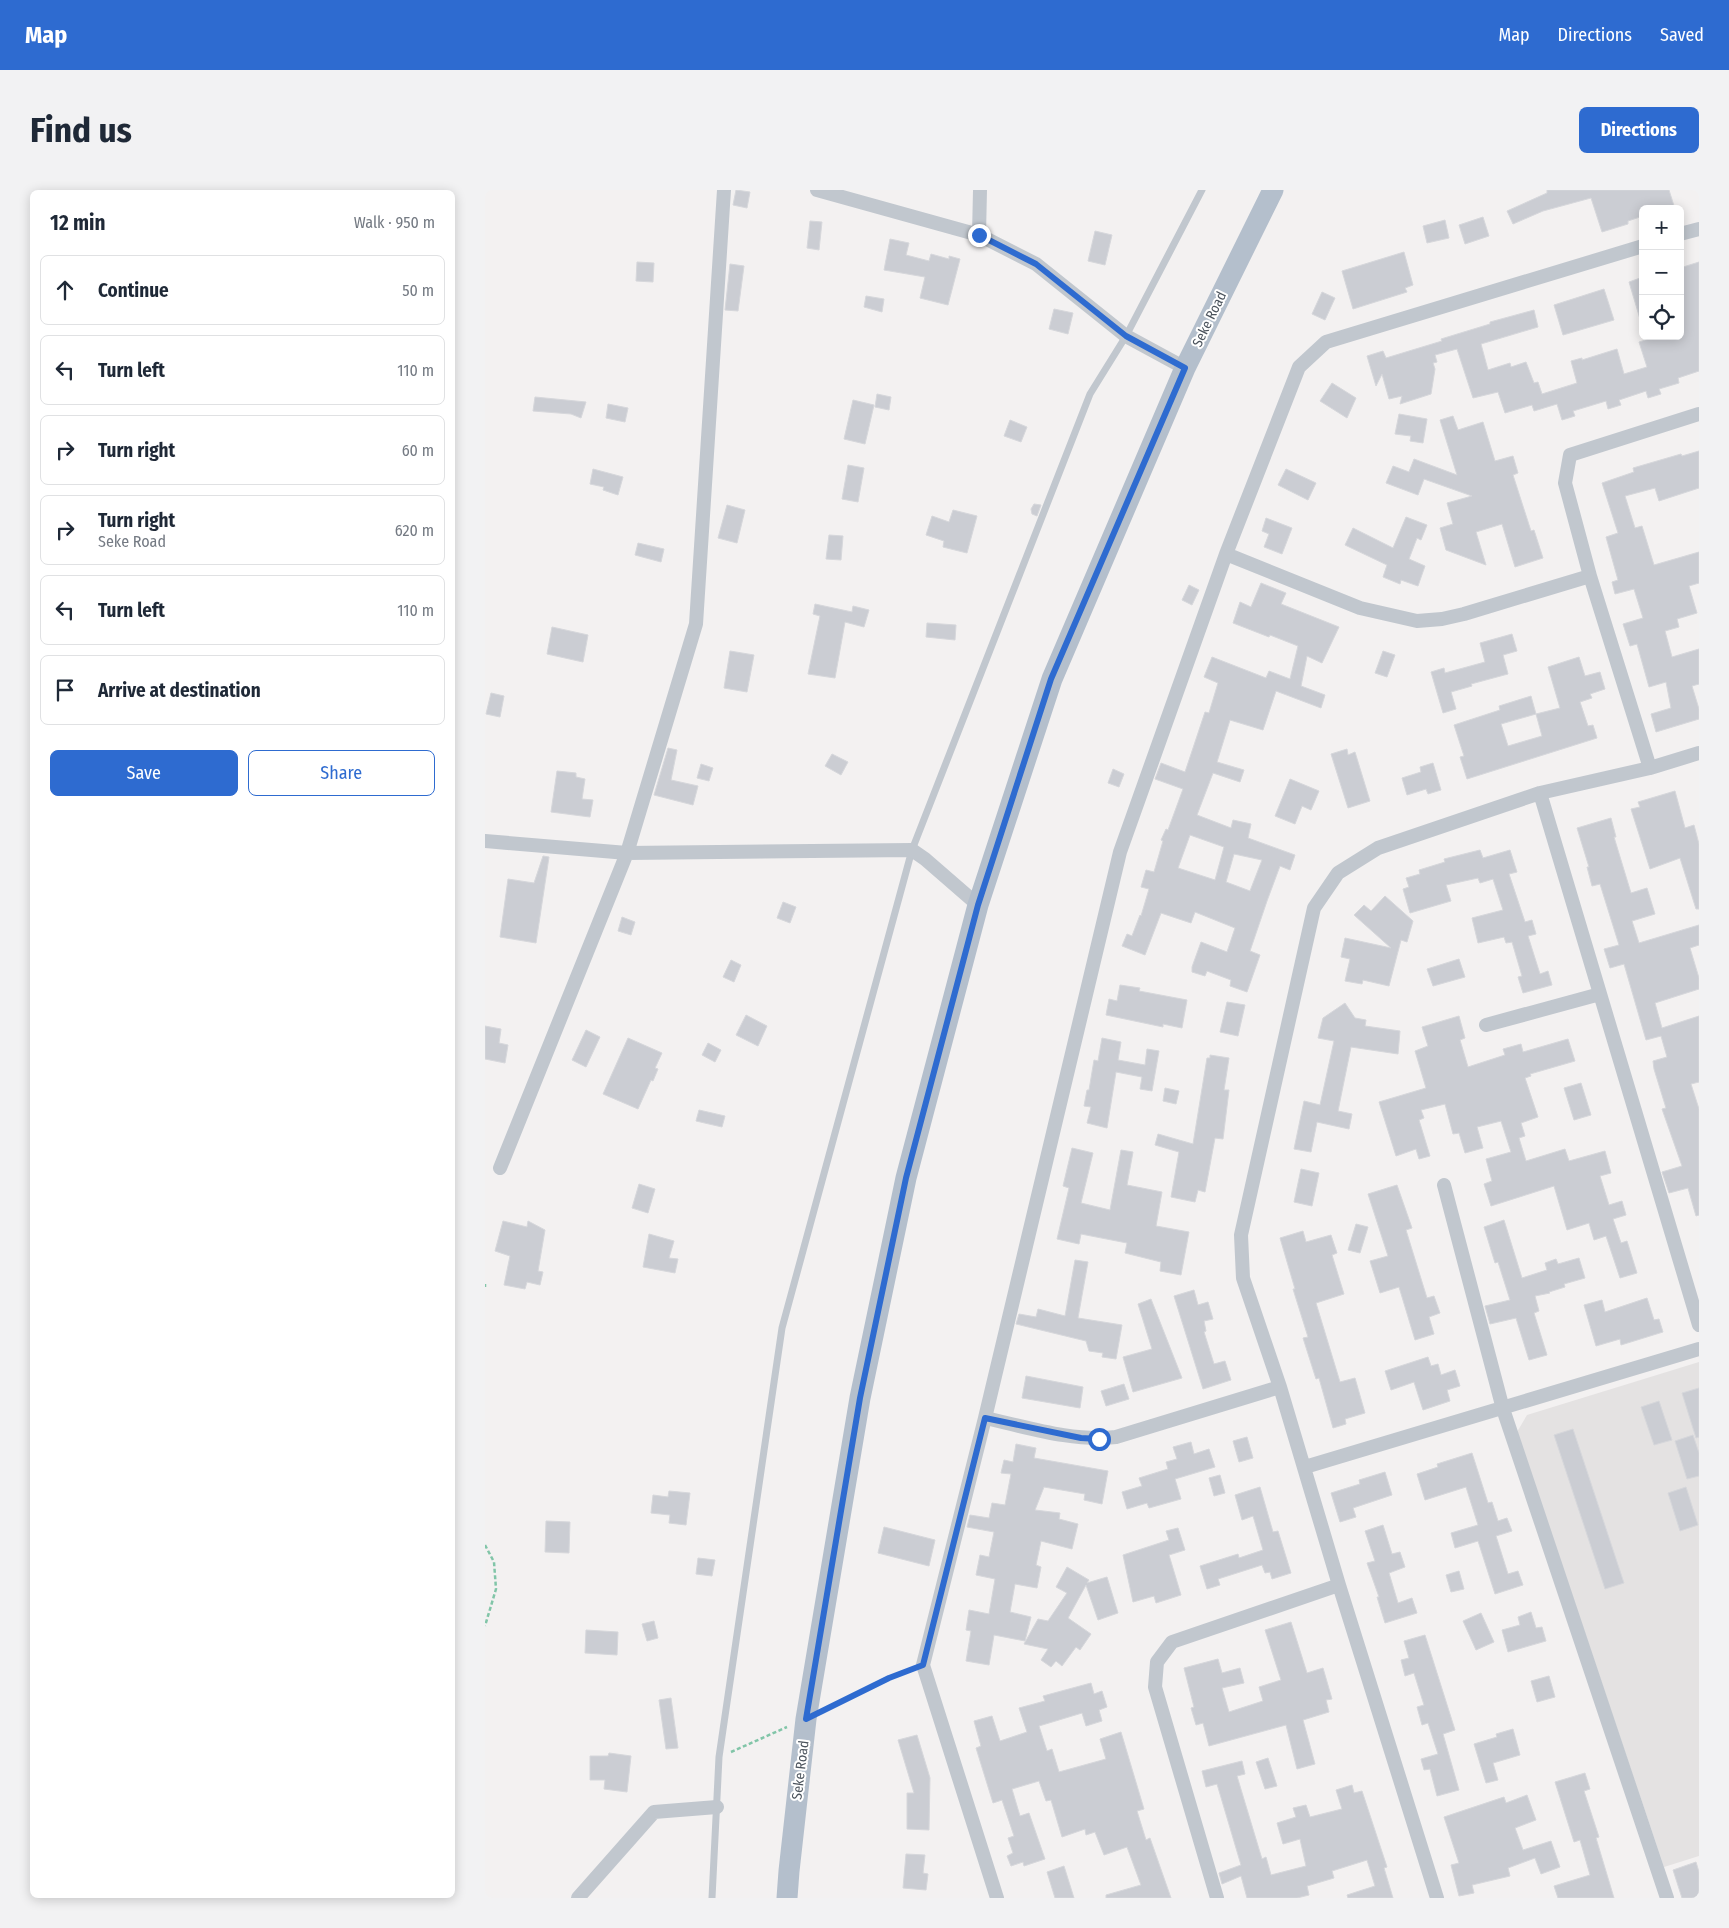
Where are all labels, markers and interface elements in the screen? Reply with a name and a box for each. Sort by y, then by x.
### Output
text: Map [25,21,67,49]
text: Map [1498,24,1530,46]
text: Directions [1558,24,1632,46]
text: Saved [1660,24,1704,46]
button: Directions [1579,107,1699,153]
text: Find us [30,109,132,151]
map controls [1639,205,1684,340]
button: + [1639,205,1684,250]
text: 12 min [50,210,105,236]
text: Walk · 950 m [354,213,435,232]
route end [968,224,991,247]
button: − [1639,250,1684,295]
icon: ahead [51,276,79,304]
text: Continue [98,279,169,302]
text: 50 m [402,281,434,300]
street label: Seke Road [1189,289,1230,350]
button: locate [1639,295,1684,340]
icon: left [51,356,79,384]
text: Turn left [98,359,165,382]
text: 110 m [397,361,434,380]
icon: right [51,436,79,464]
text: Turn right [98,439,175,462]
text: 60 m [402,441,434,460]
text: Turn right [98,509,175,532]
icon: right [51,516,79,544]
text: 620 m [395,521,434,540]
text: Seke Road [98,532,166,551]
icon: left [51,596,79,624]
text: Turn left [98,599,165,622]
text: 110 m [397,601,434,620]
icon: arrive [51,676,79,704]
text: Arrive at destination [98,679,261,702]
button: Save [50,750,238,796]
button: Share [248,750,435,796]
route start [1088,1428,1111,1451]
street label: Seke Road [788,1739,813,1801]

